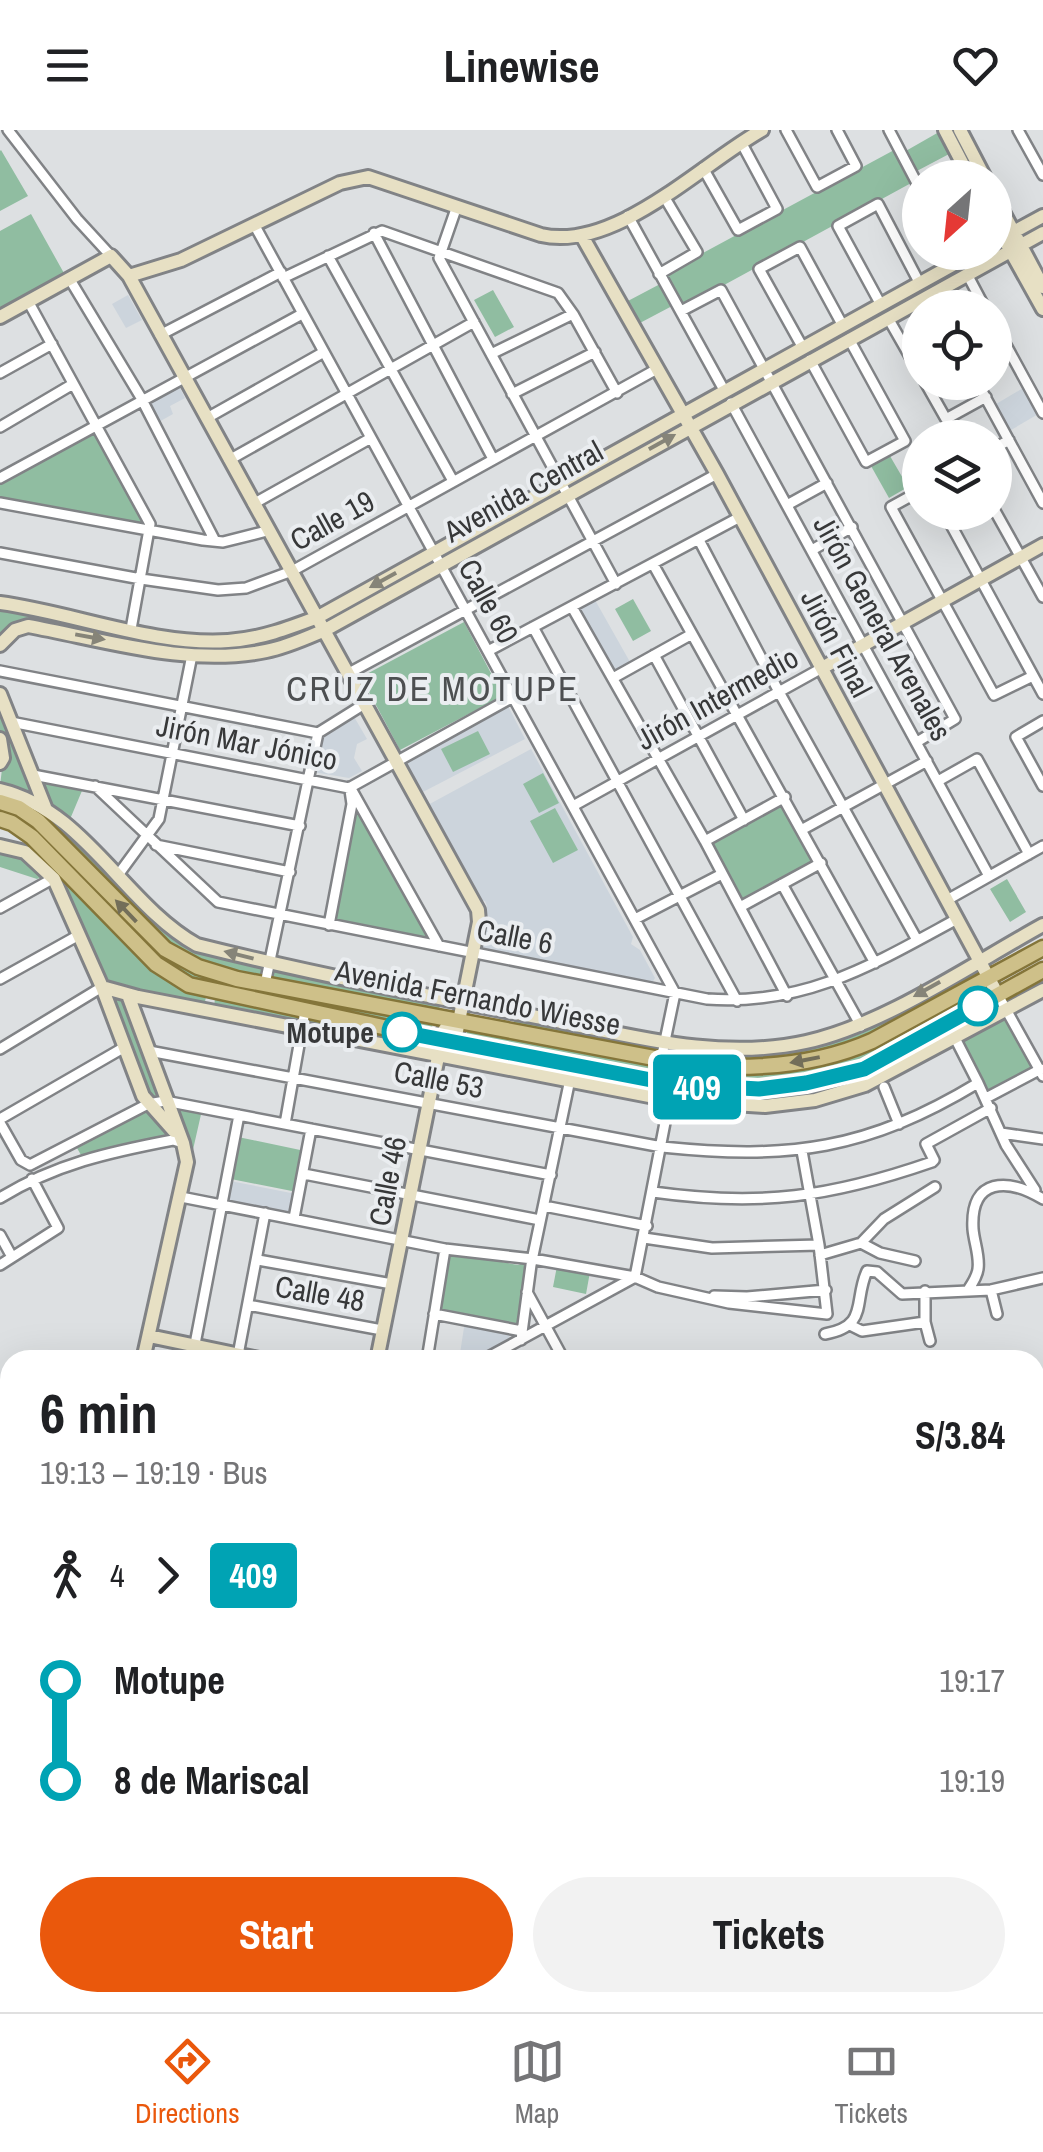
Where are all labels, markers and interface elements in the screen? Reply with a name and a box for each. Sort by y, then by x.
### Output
text: Linewise [444,35,599,96]
icon: menu [40,38,95,93]
icon: heart [948,38,1003,93]
north arrow [902,160,1012,270]
map controls [902,160,1012,530]
button: locate [902,290,1012,400]
button: layers [902,420,1012,530]
street label: Avenida Central [435,431,610,552]
one-way arrow [647,434,676,451]
street label: Calle 19 [283,481,381,559]
street label: Jirón General Arenales [805,508,961,748]
street label: Calle 60 [450,552,528,650]
one-way arrow [369,570,397,588]
street label: Jirón Final [792,582,882,704]
one-way arrow [74,630,106,645]
street label: Jirón Intermedio [629,637,805,759]
district label: CRUZ DE MOTUPE [286,665,580,712]
street label: Jirón Mar Jónico [153,705,341,779]
one-way arrow [115,900,138,924]
street label: Calle 6 [474,909,556,963]
one-way arrow [223,947,254,963]
street label: Avenida Fernando Wiesse [331,950,624,1044]
one-way arrow [913,980,941,998]
unlabelled marker [959,987,997,1025]
place label: Motupe [287,1012,374,1052]
marker: Motupe [383,1013,421,1051]
street label: Calle 53 [391,1051,487,1107]
one-way arrow [789,1053,820,1069]
line badge: 409 [640,1054,754,1120]
text: 409 [673,1064,721,1111]
street label: Calle 46 [359,1133,415,1229]
street label: Calle 48 [272,1265,368,1321]
text: 6 min [40,1376,158,1450]
text: S/3.84 [915,1410,1005,1461]
text: 19:13 – 19:19 · Bus [40,1451,268,1494]
icon: walk [40,1548,95,1603]
icon: forward [140,1548,195,1603]
text: 409 [230,1552,277,1599]
text: 4 [110,1554,125,1597]
text: Motupe [114,1655,225,1706]
text: 19:17 [939,1659,1005,1702]
text: 8 de Mariscal [114,1755,310,1806]
text: 19:19 [939,1759,1005,1802]
button: Start [40,1877,513,1992]
button: Tickets [533,1877,1005,1992]
tab: Directions [135,2034,240,2132]
tab: Map [510,2034,565,2132]
tab: Tickets [834,2034,908,2132]

